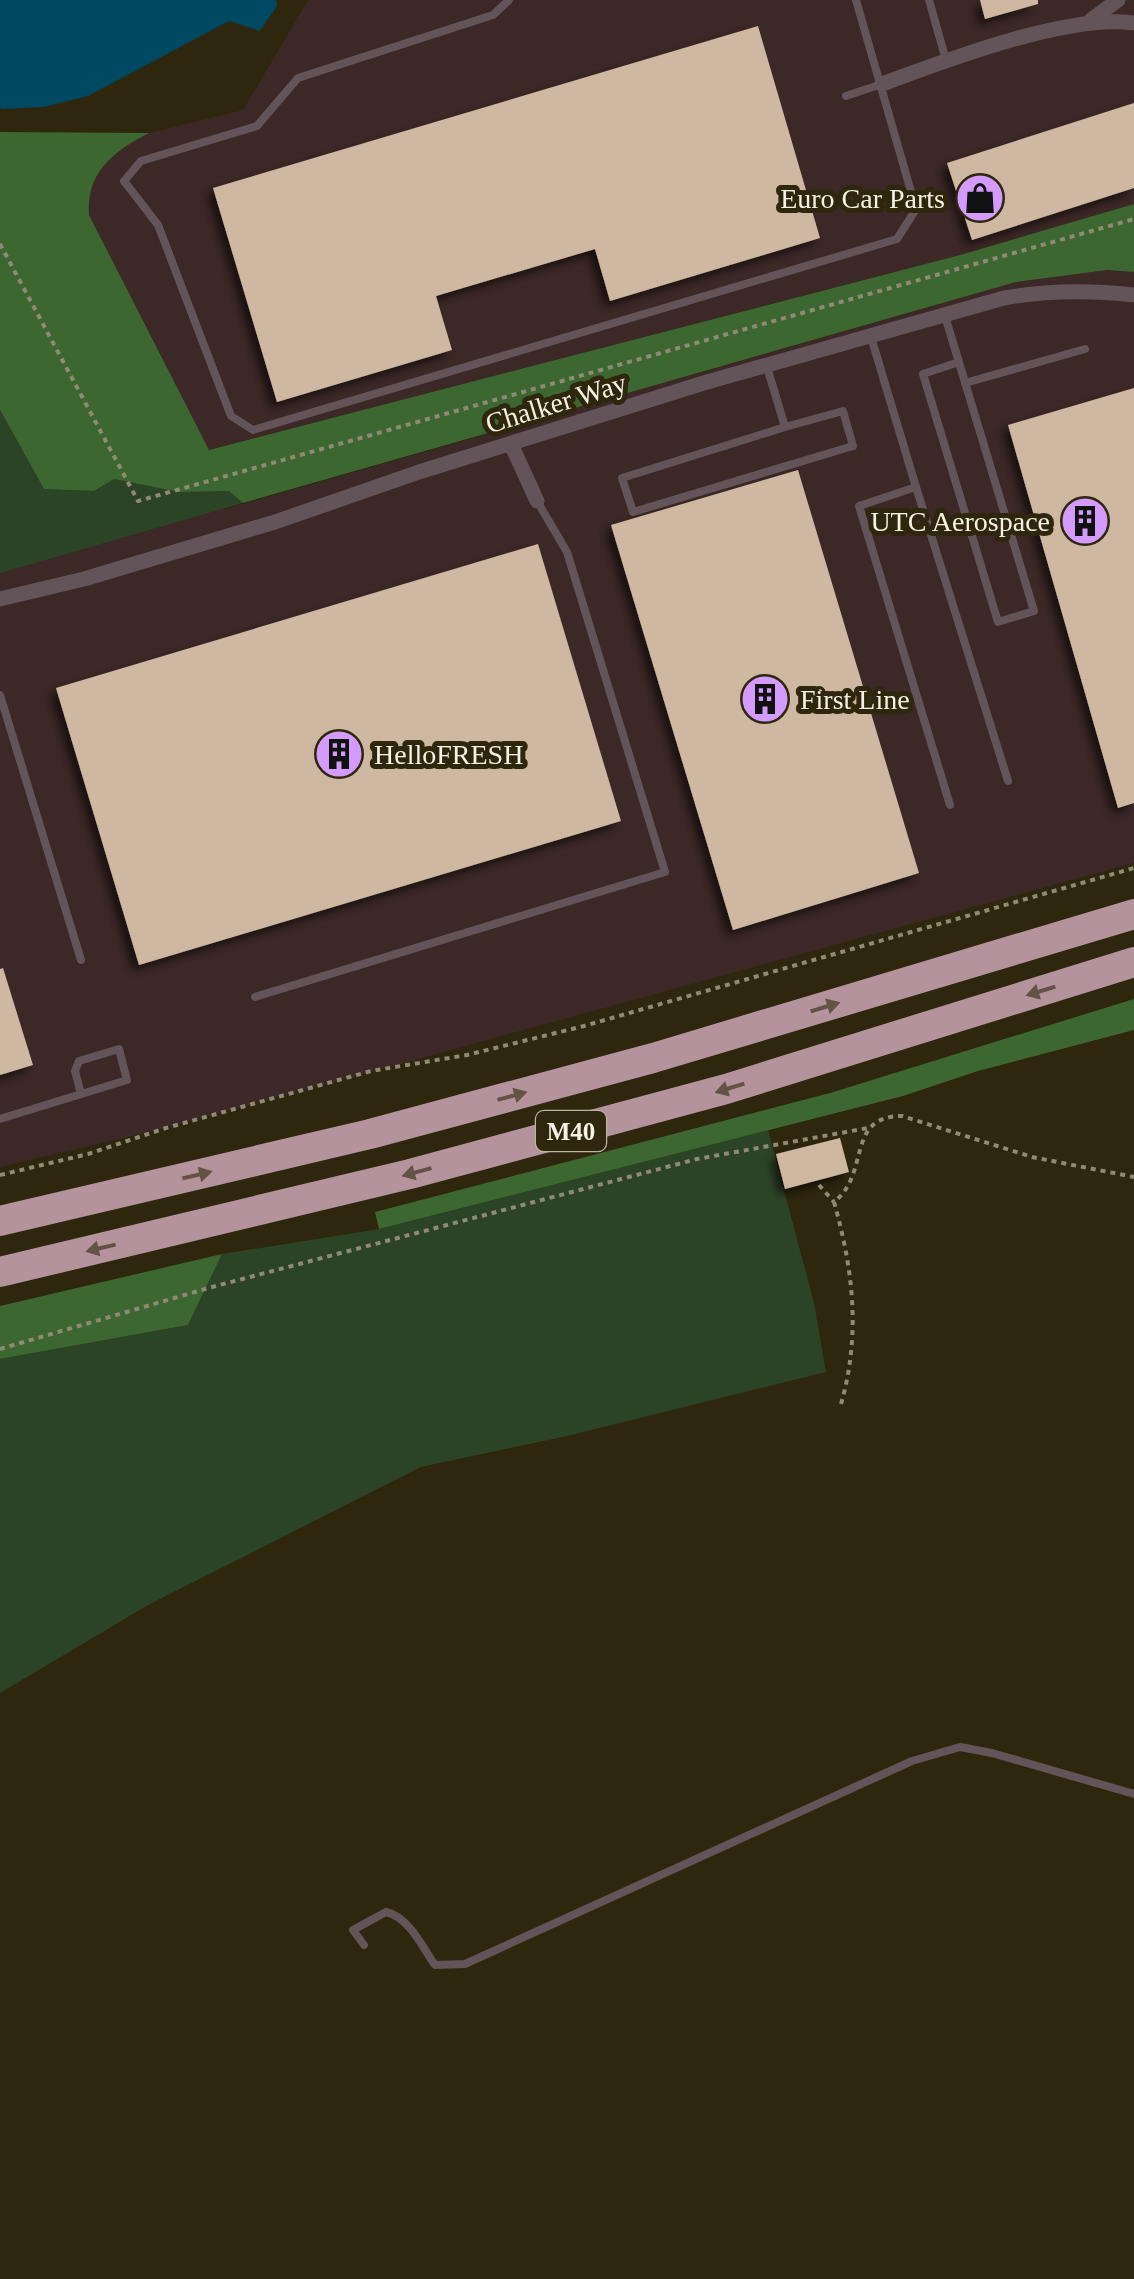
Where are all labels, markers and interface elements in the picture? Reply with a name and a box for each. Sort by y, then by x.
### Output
shop icon: Euro Car Parts [954,172,1006,224]
place label: Euro Car Parts [780,183,945,214]
street label: Chalker Way [482,367,630,439]
building icon: UTC Aerospace [1059,495,1111,547]
place label: UTC Aerospace [870,506,1050,537]
building icon: First Line [739,673,791,725]
place label: First Line [800,684,910,715]
building icon: HelloFRESH [313,728,365,780]
place label: HelloFRESH [374,739,523,770]
one-way arrow [1025,984,1056,999]
one-way arrow [810,999,841,1014]
one-way arrow [715,1081,745,1096]
one-way arrow [497,1088,528,1104]
road number: M40 [536,1111,606,1151]
one-way arrow [401,1165,432,1181]
one-way arrow [182,1167,213,1182]
one-way arrow [85,1241,116,1256]

